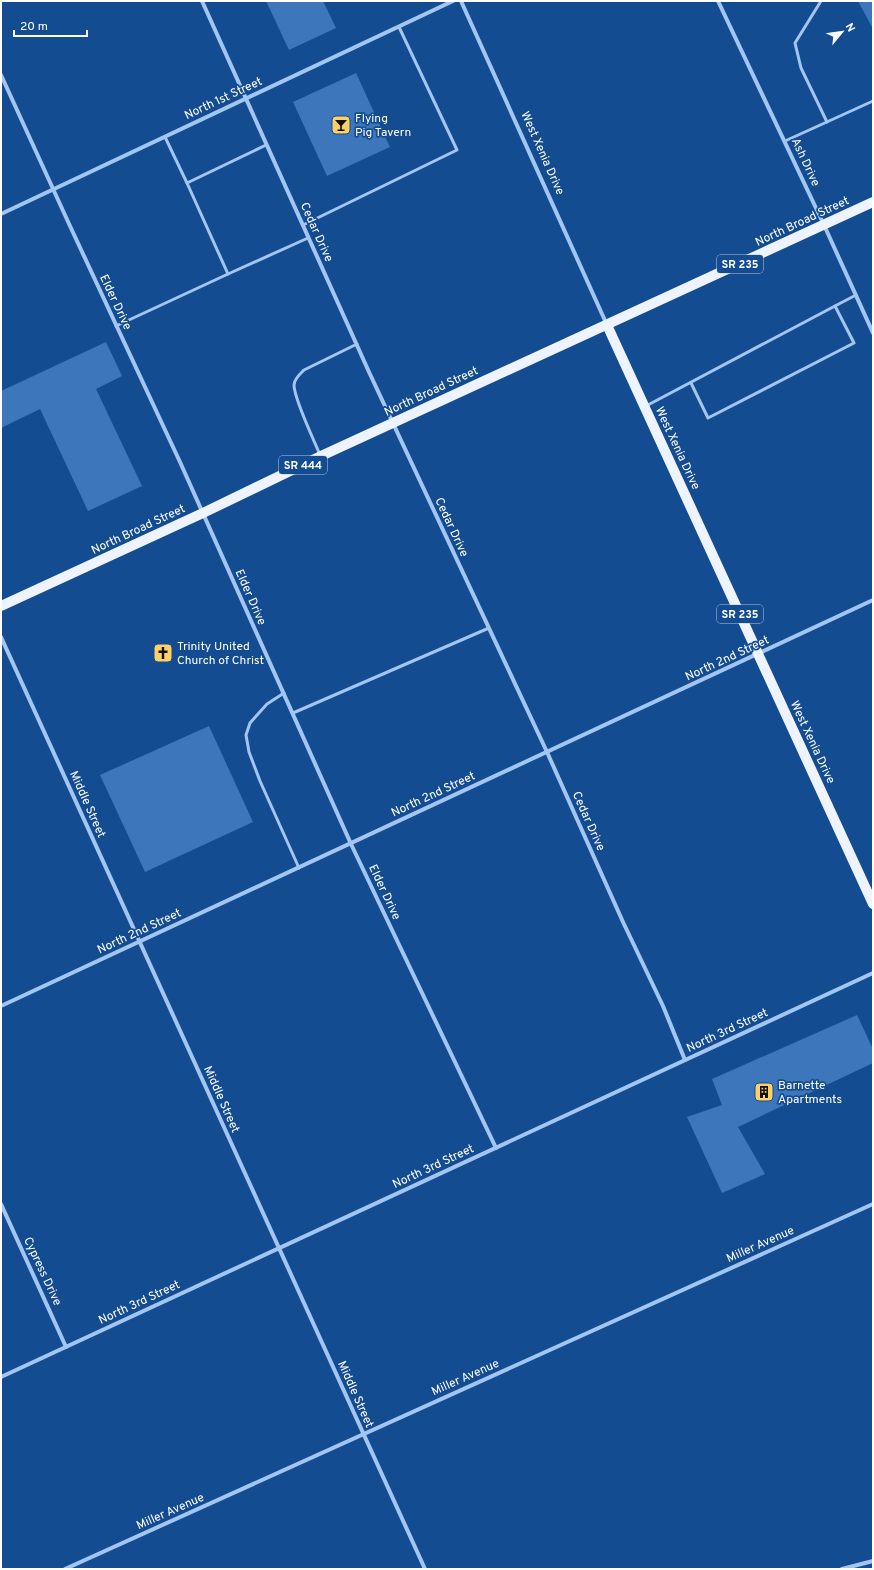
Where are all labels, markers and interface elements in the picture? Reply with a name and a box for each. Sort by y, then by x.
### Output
scale bar [14,12,87,38]
north arrow [822,12,862,52]
text: 20 m [20,19,48,35]
text: N [842,21,858,34]
street label: North 1st Street [182,74,265,124]
street label: West Xenia Drive [517,109,568,198]
place label: Flying Pig Tavern [355,111,411,141]
bar icon: Flying Pig Tavern [330,114,352,136]
street label: Ash Drive [787,136,823,189]
street label: North Broad Street [753,193,852,251]
street label: Cedar Drive [296,200,336,265]
road number: SR 235 [717,255,763,273]
street label: Elder Drive [95,272,135,333]
street label: North Broad Street [382,363,481,421]
street label: West Xenia Drive [651,404,703,493]
road number: SR 444 [279,456,327,474]
street label: Cedar Drive [430,495,472,560]
street label: North Broad Street [89,501,188,559]
street label: Elder Drive [231,567,270,628]
road number: SR 235 [717,605,763,623]
street label: North 2nd Street [683,632,772,685]
place label: Trinity United Church of Christ [177,639,264,669]
church icon: Trinity United Church of Christ [152,642,174,664]
street label: West Xenia Drive [786,698,838,787]
street label: Middle Street [65,768,109,840]
street label: North 2nd Street [389,768,478,821]
street label: Cedar Drive [568,789,608,854]
street label: Elder Drive [364,862,404,923]
street label: North 2nd Street [95,905,184,958]
street label: North 3rd Street [684,1005,771,1057]
street label: Middle Street [199,1063,243,1135]
place label: Barnette Apartments [778,1078,842,1108]
building icon: Barnette Apartments [753,1081,775,1103]
street label: North 3rd Street [390,1141,477,1193]
street label: Miller Avenue [724,1223,797,1267]
street label: Cypress Drive [19,1234,65,1308]
street label: North 3rd Street [96,1277,183,1329]
street label: Miller Avenue [429,1356,502,1400]
street label: Middle Street [333,1358,377,1430]
street label: Miller Avenue [134,1490,207,1534]

